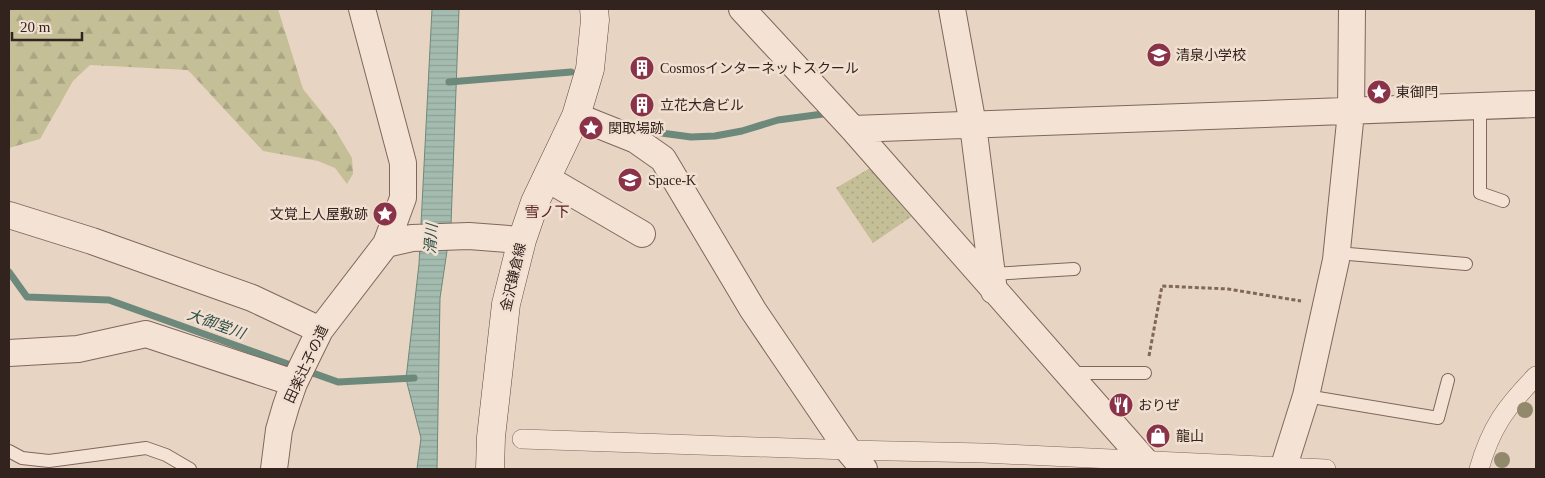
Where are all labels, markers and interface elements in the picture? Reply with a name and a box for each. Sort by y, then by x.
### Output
scale bar [12,10,82,42]
text: 20 m [20,19,51,35]
school or university icon: 清泉小学校 [1146,42,1172,68]
place label: 清泉小学校 [1176,47,1246,63]
building icon: Cosmosインターネットスクール [629,55,655,81]
place label: Cosmosインターネットスクール [660,61,859,76]
place icon: 東御門 [1366,79,1392,105]
place label: 東御門 [1396,85,1438,100]
building icon: 立花大倉ビル [629,92,655,118]
place label: 立花大倉ビル [660,98,744,113]
place icon: 関取場跡 [578,115,604,141]
place label: 関取場跡 [608,121,664,136]
school or university icon: Space-K [617,167,643,193]
place label: Space-K [648,173,696,188]
place icon: 文覚上人屋敷跡 [372,201,398,227]
district label: 雪ノ下 [524,204,570,220]
place label: 文覚上人屋敷跡 [270,206,368,222]
water label: 滑川 [422,221,440,255]
street label: 金沢鎌倉線 [497,241,529,313]
water label: 大御堂川 [185,306,249,342]
street label: 田楽辻子の道 [282,323,331,405]
restaurant icon: おりぜ [1108,392,1134,418]
place label: おりぜ [1138,398,1180,413]
shop icon: 龍山 [1145,423,1171,449]
place label: 龍山 [1176,429,1204,444]

